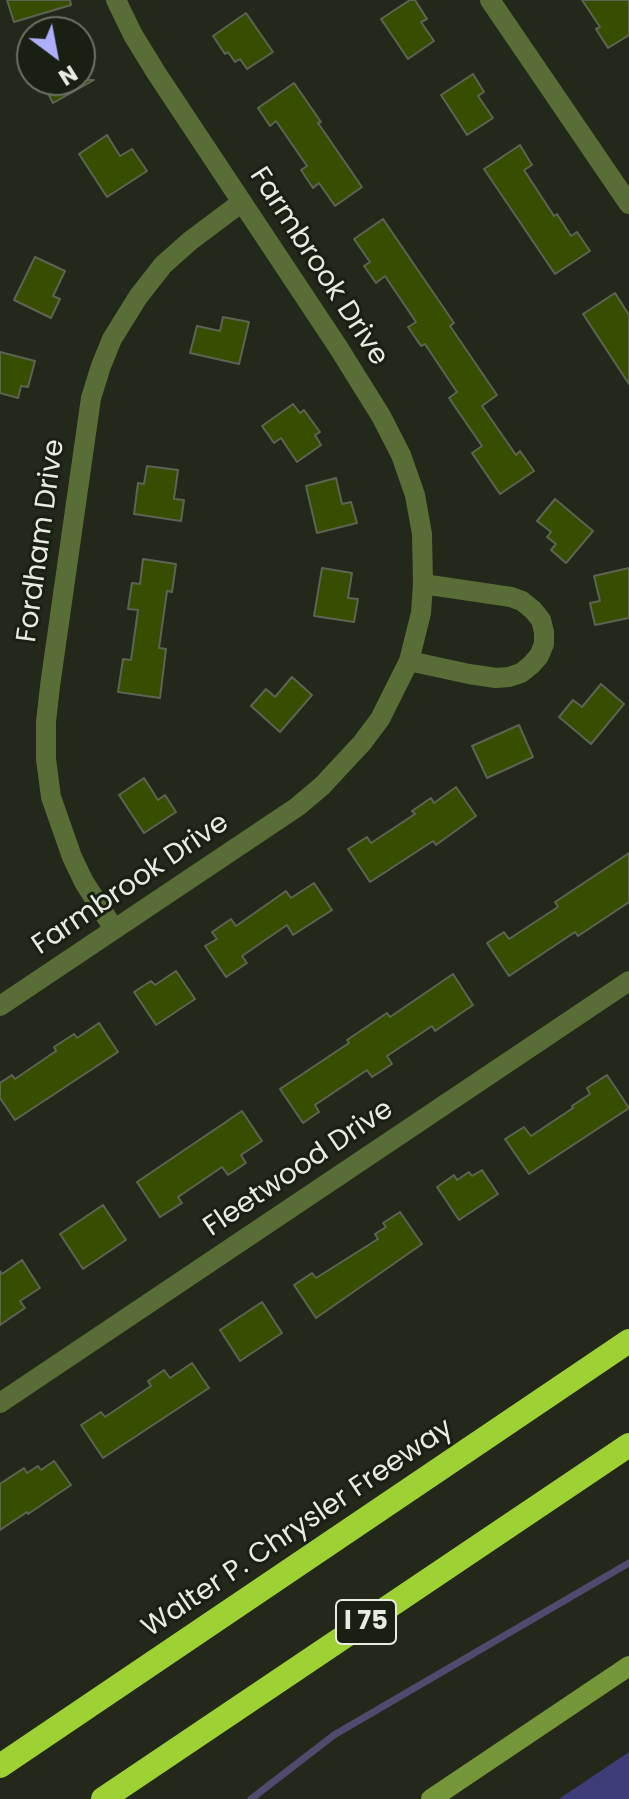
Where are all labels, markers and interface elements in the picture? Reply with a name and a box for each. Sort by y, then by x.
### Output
north arrow [16,16,96,96]
text: N [53,58,83,93]
street label: Farmbrook Drive [241,162,395,372]
street label: Fordham Drive [11,437,73,645]
street label: Farmbrook Drive [26,807,236,963]
street label: Fleetwood Drive [198,1093,400,1245]
street label: Walter P. Chrysler Freeway [136,1412,460,1646]
road number: I 75 [336,1600,396,1644]

